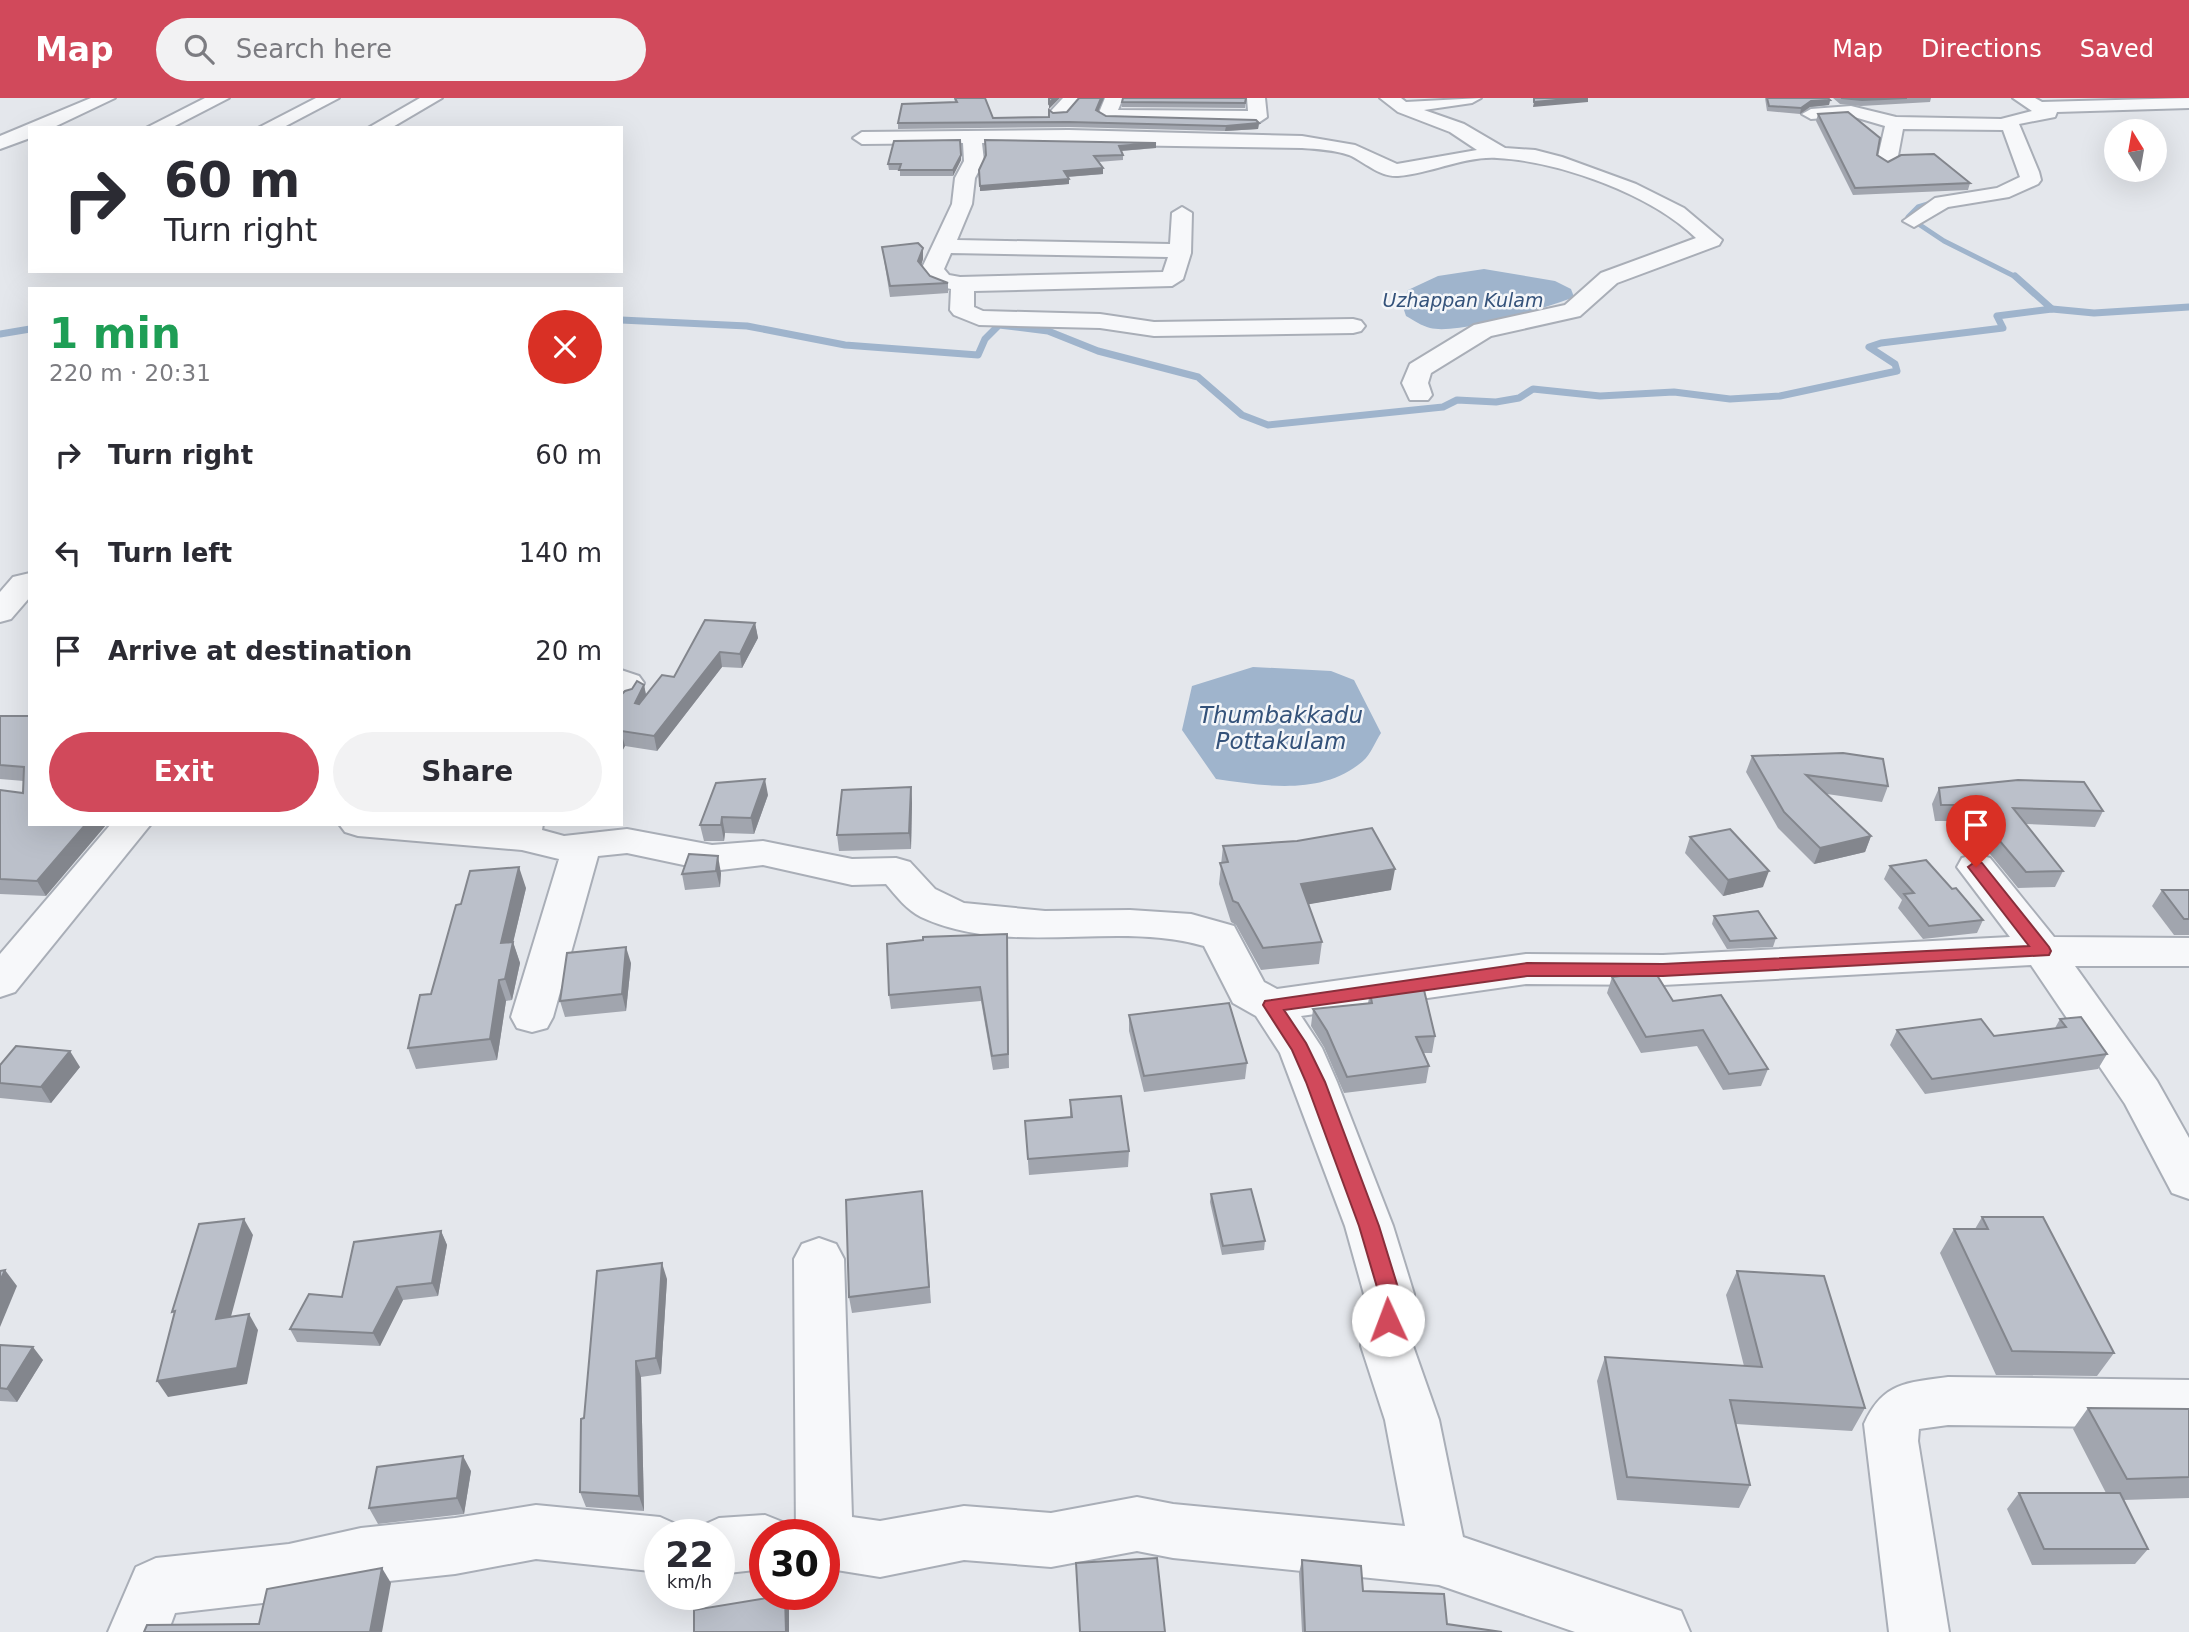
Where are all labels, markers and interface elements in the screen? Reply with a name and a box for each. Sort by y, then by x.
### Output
search box [156,18,646,81]
text: Map [35,30,114,69]
icon: search [180,30,218,68]
text: Search here [236,34,392,64]
text: Map [1832,35,1883,63]
text: Directions [1921,35,2042,63]
text: Saved [2080,35,2154,63]
north arrow [2104,119,2166,182]
map controls [2104,119,2167,182]
text: 60 m [164,152,300,209]
icon: right [49,154,140,245]
text: Turn right [164,211,317,249]
water label: Uzhappan Kulam [1383,289,1543,311]
text: 1 min [49,309,181,358]
button: close [528,310,602,384]
text: 220 m · 20:31 [49,360,211,386]
icon: right [49,436,87,474]
text: Turn right [108,440,253,470]
text: 60 m [535,440,602,470]
icon: left [49,534,87,572]
text: Turn left [108,538,232,568]
text: 140 m [519,538,602,568]
icon: arrive [49,632,87,670]
text: Arrive at destination [108,636,412,666]
text: 20 m [535,636,602,666]
water label: Thumbakkadu Pottakulam [1199,702,1363,754]
button: Exit [49,732,319,812]
button: Share [333,732,602,812]
pin [1946,795,2006,867]
icon: arrive [1957,806,1995,844]
position arrow [1351,1283,1425,1357]
speed limit sign: 30 [749,1519,840,1610]
text: 22 [665,1535,714,1575]
text: km/h [667,1571,712,1592]

